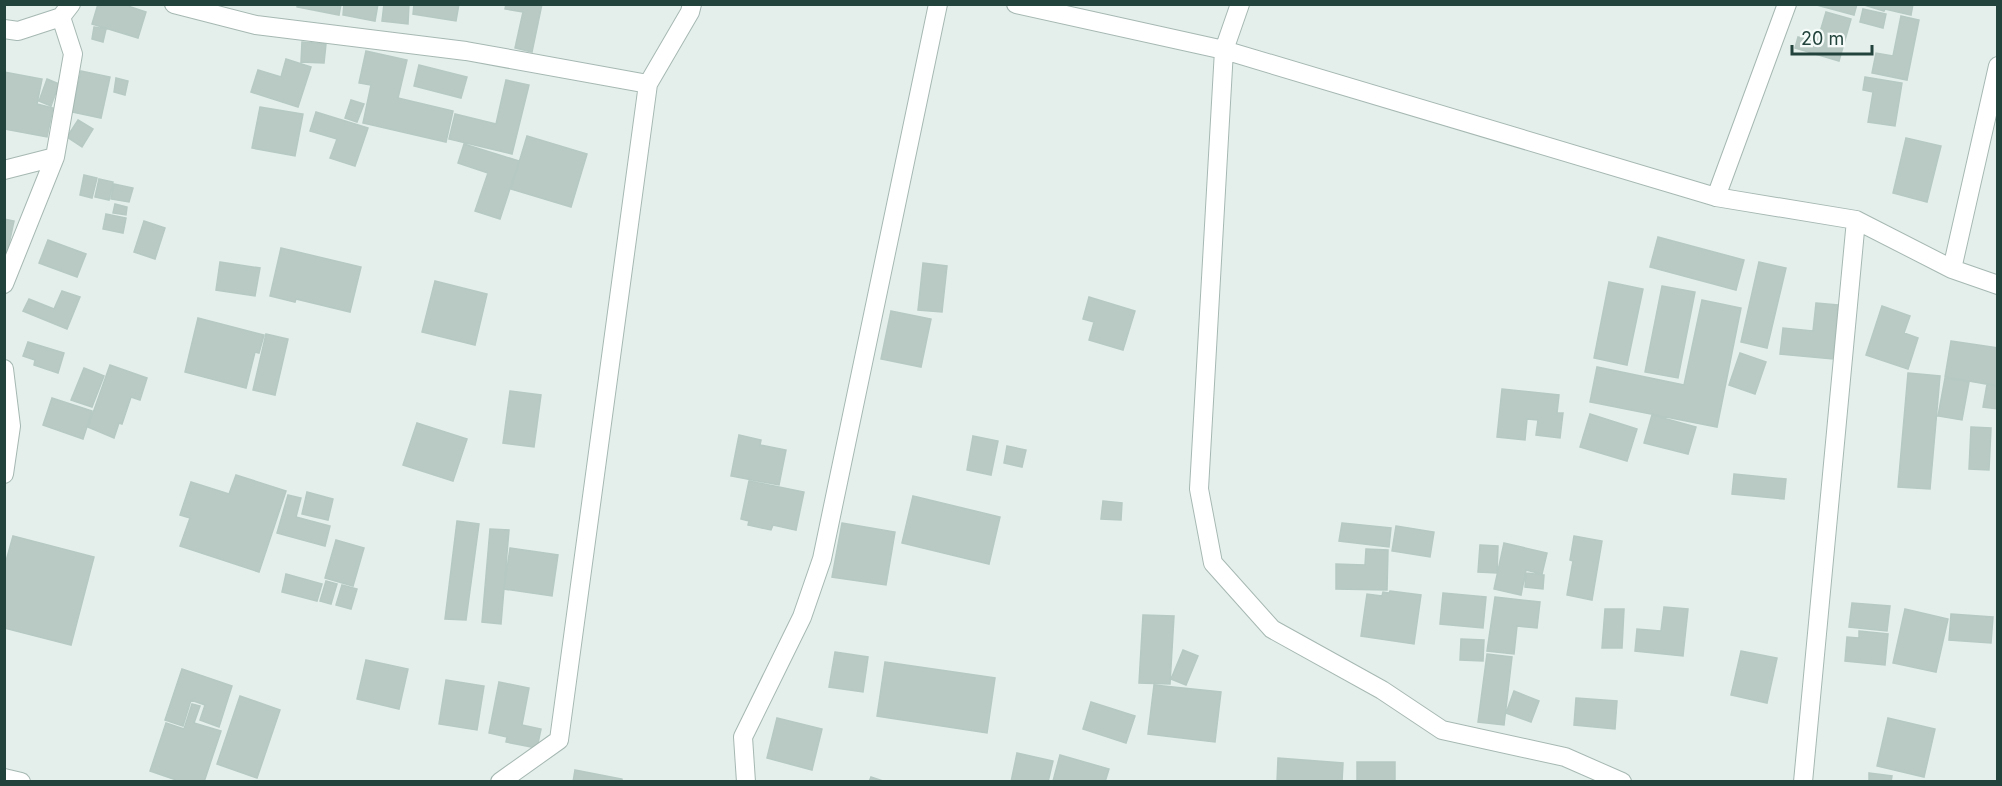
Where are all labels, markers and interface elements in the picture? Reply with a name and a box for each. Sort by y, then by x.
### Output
scale bar [1792,18,1872,56]
text: 20 m [1801,28,1844,49]

